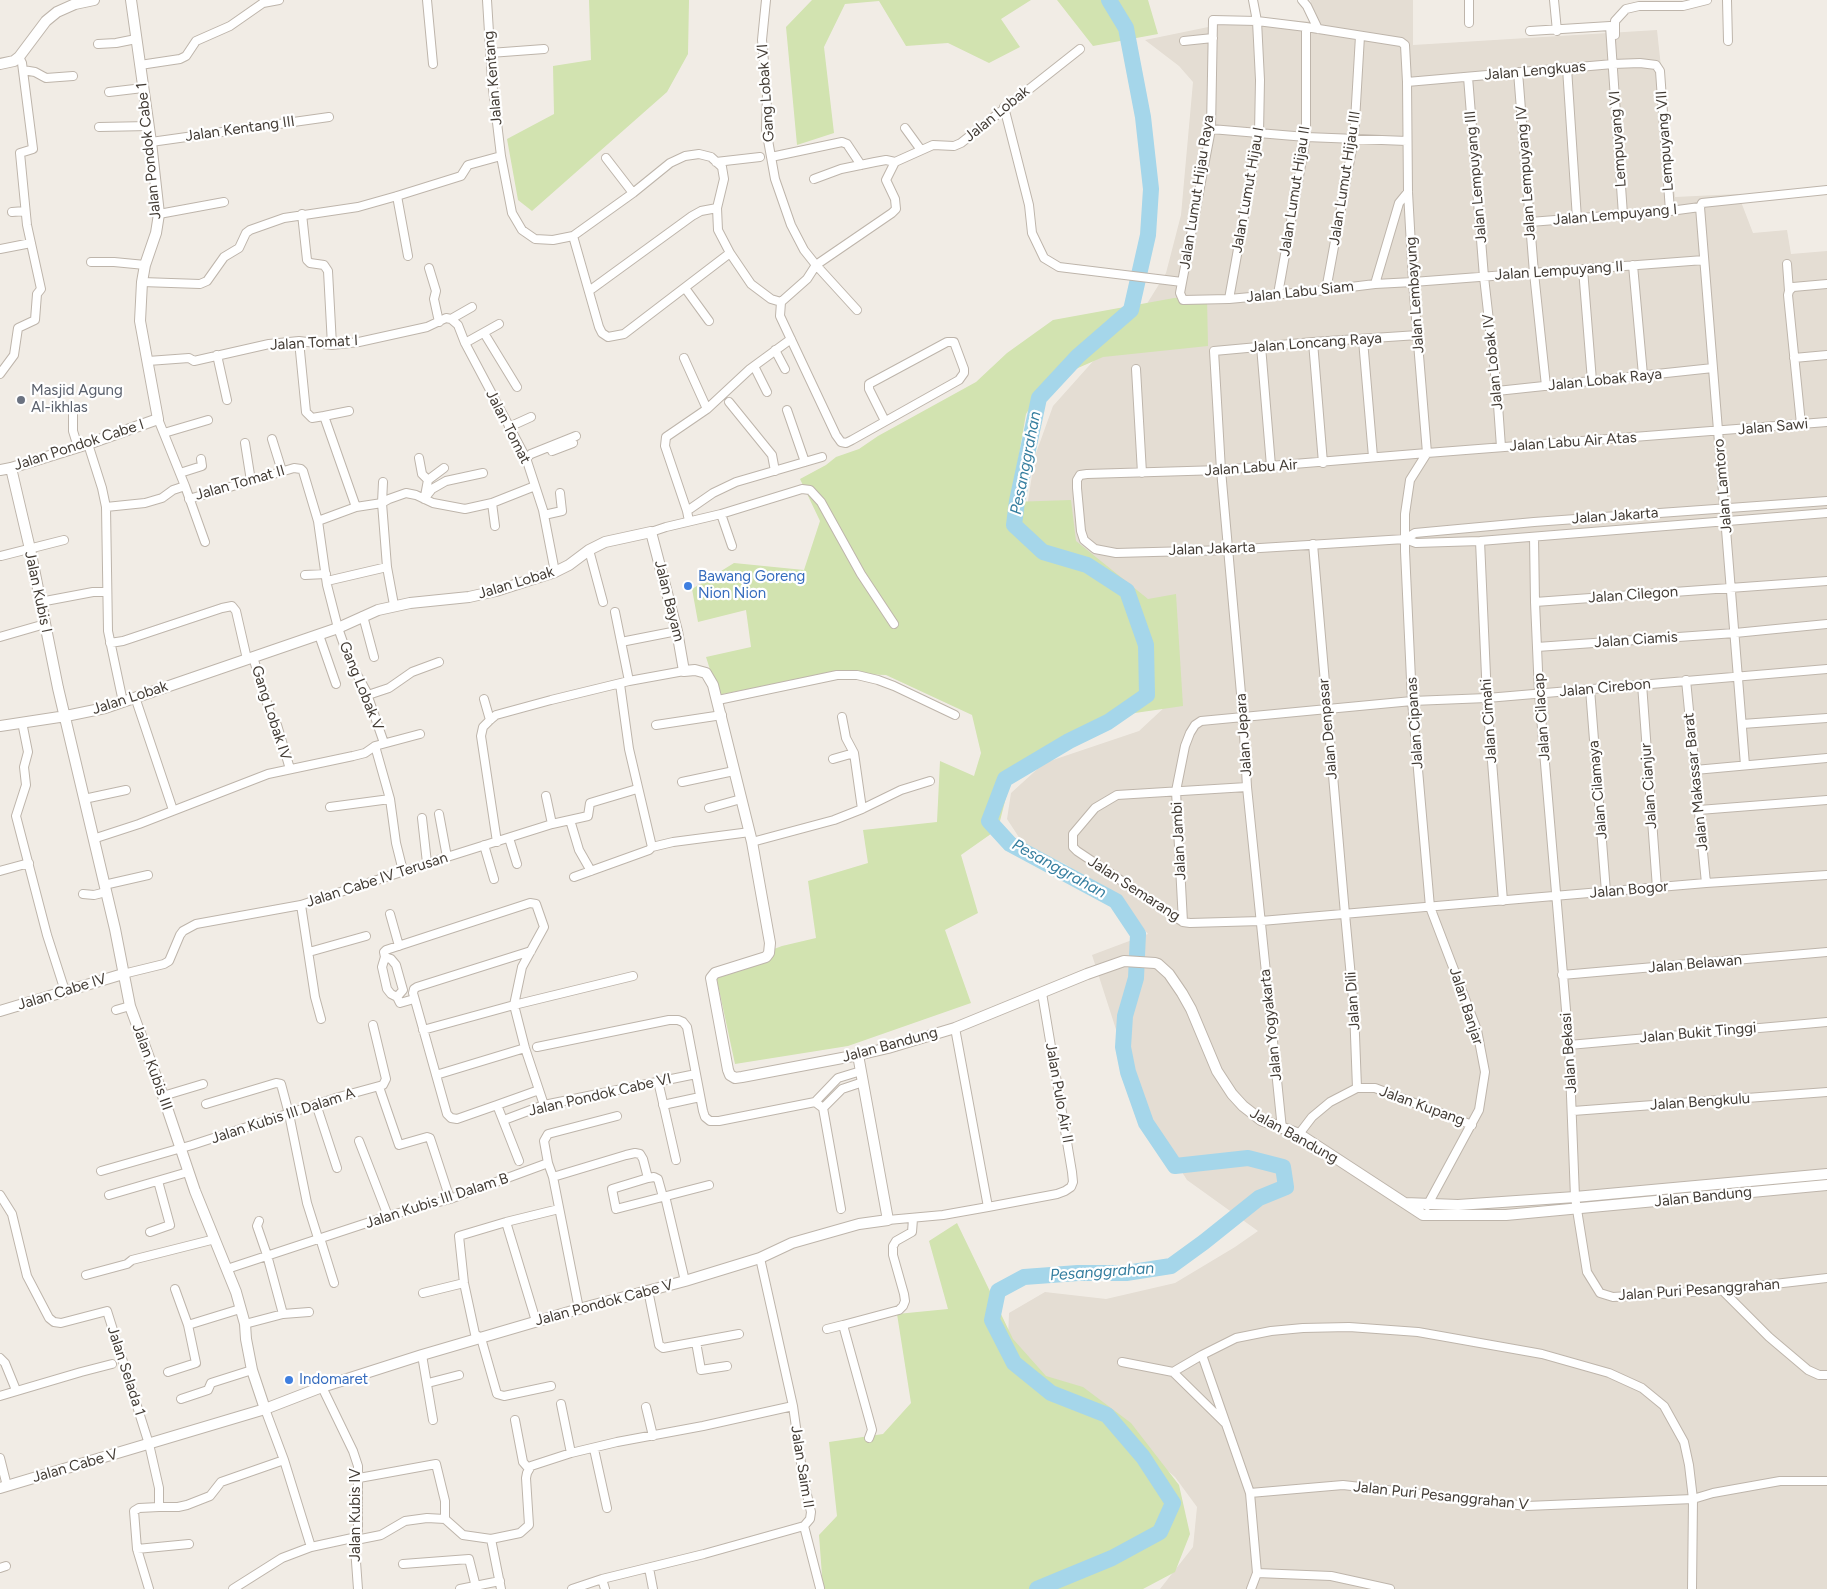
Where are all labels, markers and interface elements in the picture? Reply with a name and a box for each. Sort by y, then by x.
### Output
street label: Jalan Kentang [480,30,506,126]
street label: Gang Lobak VI [754,43,778,143]
street label: Jalan Lengkuas [1483,58,1587,84]
street label: Jalan Pondok Cabe 1 [133,82,165,220]
street label: Jalan Lobak [961,82,1033,146]
street label: Lempuyang VI [1606,90,1630,188]
street label: Lempuyang VII [1653,90,1677,192]
street label: Jalan Lempuyang IV [1512,105,1540,241]
street label: Jalan Lumut Hijau III [1325,110,1365,246]
street label: Jalan Lempuyang III [1461,110,1491,244]
street label: Jalan Kentang III [184,112,296,146]
street label: Jalan Lumut Hijau Raya [1176,114,1218,270]
street label: Jalan Lumut Hijau II [1276,125,1314,257]
street label: Jalan Lumut Hijau I [1228,126,1268,254]
street label: Jalan Lempuyang I [1552,201,1678,229]
street label: Jalan Lembayung [1402,236,1428,354]
street label: Jalan Lempuyang II [1494,258,1624,284]
street label: Jalan Labu Siam [1245,277,1355,307]
street label: Jalan Lobak IV [1479,313,1507,411]
street label: Jalan Loncang Raya [1249,329,1383,357]
street label: Jalan Tomat I [269,332,359,354]
street label: Jalan Lobak Raya [1547,365,1663,395]
place label: Masjid Agung Al-ikhlas [31,382,123,417]
street label: Jalan Tomat [482,387,534,467]
marker: Masjid Agung Al-ikhlas [15,394,27,406]
water label: Pesanggrahan [1007,410,1045,516]
street label: Jalan Pondok Cabe I [12,415,146,475]
street label: Jalan Sawi [1737,415,1809,439]
street label: Jalan Labu Air Atas [1509,429,1637,455]
street label: Jalan Lamtoro [1710,438,1736,534]
street label: Jalan Labu Air [1204,456,1298,480]
street label: Jalan Tomat II [193,462,287,504]
street label: Jalan Jakarta [1571,504,1659,528]
street label: Jalan Jakarta [1168,538,1256,560]
street label: Jalan Kubis I [21,550,55,634]
street label: Jalan Bayam [650,558,688,644]
street label: Jalan Lobak [476,563,556,603]
place label: Bawang Goreng Nion Nion [698,568,805,603]
marker: Bawang Goreng Nion Nion [682,580,694,592]
street label: Jalan Cilegon [1587,583,1679,607]
street label: Jalan Ciamis [1594,628,1678,652]
street label: Gang Lobak V [335,639,387,733]
street label: Gang Lobak IV [247,663,295,763]
street label: Jalan Cilacap [1530,672,1554,762]
street label: Jalan Cirebon [1558,675,1652,701]
street label: Jalan Cipanas [1403,676,1427,770]
street label: Jalan Lobak [90,677,170,719]
street label: Jalan Denpasar [1315,678,1341,780]
street label: Jalan Cimahi [1477,678,1501,764]
street label: Jalan Jepara [1232,693,1256,777]
street label: Jalan Makassar Barat [1680,712,1712,852]
street label: Jalan Cilamaya [1585,740,1611,840]
street label: Jalan Cianjur [1637,742,1661,830]
street label: Jalan Jambi [1168,801,1190,881]
water label: Pesanggrahan [1009,835,1109,903]
street label: Jalan Cabe IV Terusan [304,849,450,911]
street label: Jalan Semarang [1085,853,1183,925]
street label: Jalan Bogor [1589,878,1669,902]
street label: Jalan Belawan [1647,951,1743,977]
street label: Jalan Banjar [1445,965,1487,1047]
street label: Jalan Yogyakarta [1256,968,1286,1082]
street label: Jalan Cabe IV [15,970,109,1014]
street label: Jalan Dili [1342,971,1364,1031]
street label: Jalan Bekasi [1557,1012,1581,1094]
street label: Jalan Bukit Tinggi [1639,1019,1757,1047]
street label: Jalan Kubis III [128,1021,176,1113]
street label: Jalan Bandung [840,1024,940,1066]
street label: Jalan Pulo Air II [1041,1041,1077,1145]
street label: Jalan Pondok Cabe VI [527,1070,673,1120]
street label: Jalan Kupang [1377,1082,1467,1130]
street label: Jalan Kubis III Dalam A [209,1084,357,1148]
street label: Jalan Bengkulu [1649,1090,1751,1114]
street label: Jalan Bandung [1247,1104,1341,1168]
street label: Jalan Kubis III Dalam B [363,1169,511,1233]
street label: Jalan Bandung [1653,1183,1753,1211]
water label: Pesanggrahan [1049,1259,1155,1285]
street label: Jalan Puri Pesanggrahan [1618,1275,1780,1305]
street label: Jalan Pondok Cabe V [533,1276,675,1330]
street label: Jalan Selada 1 [103,1324,149,1418]
place label: Indomaret [299,1371,368,1389]
marker: Indomaret [283,1374,295,1386]
street label: Jalan Saim II [787,1424,817,1510]
street label: Jalan Cabe V [30,1445,120,1487]
street label: Jalan Kubis IV [347,1468,365,1562]
street label: Jalan Puri Pesanggrahan V [1352,1478,1530,1514]

